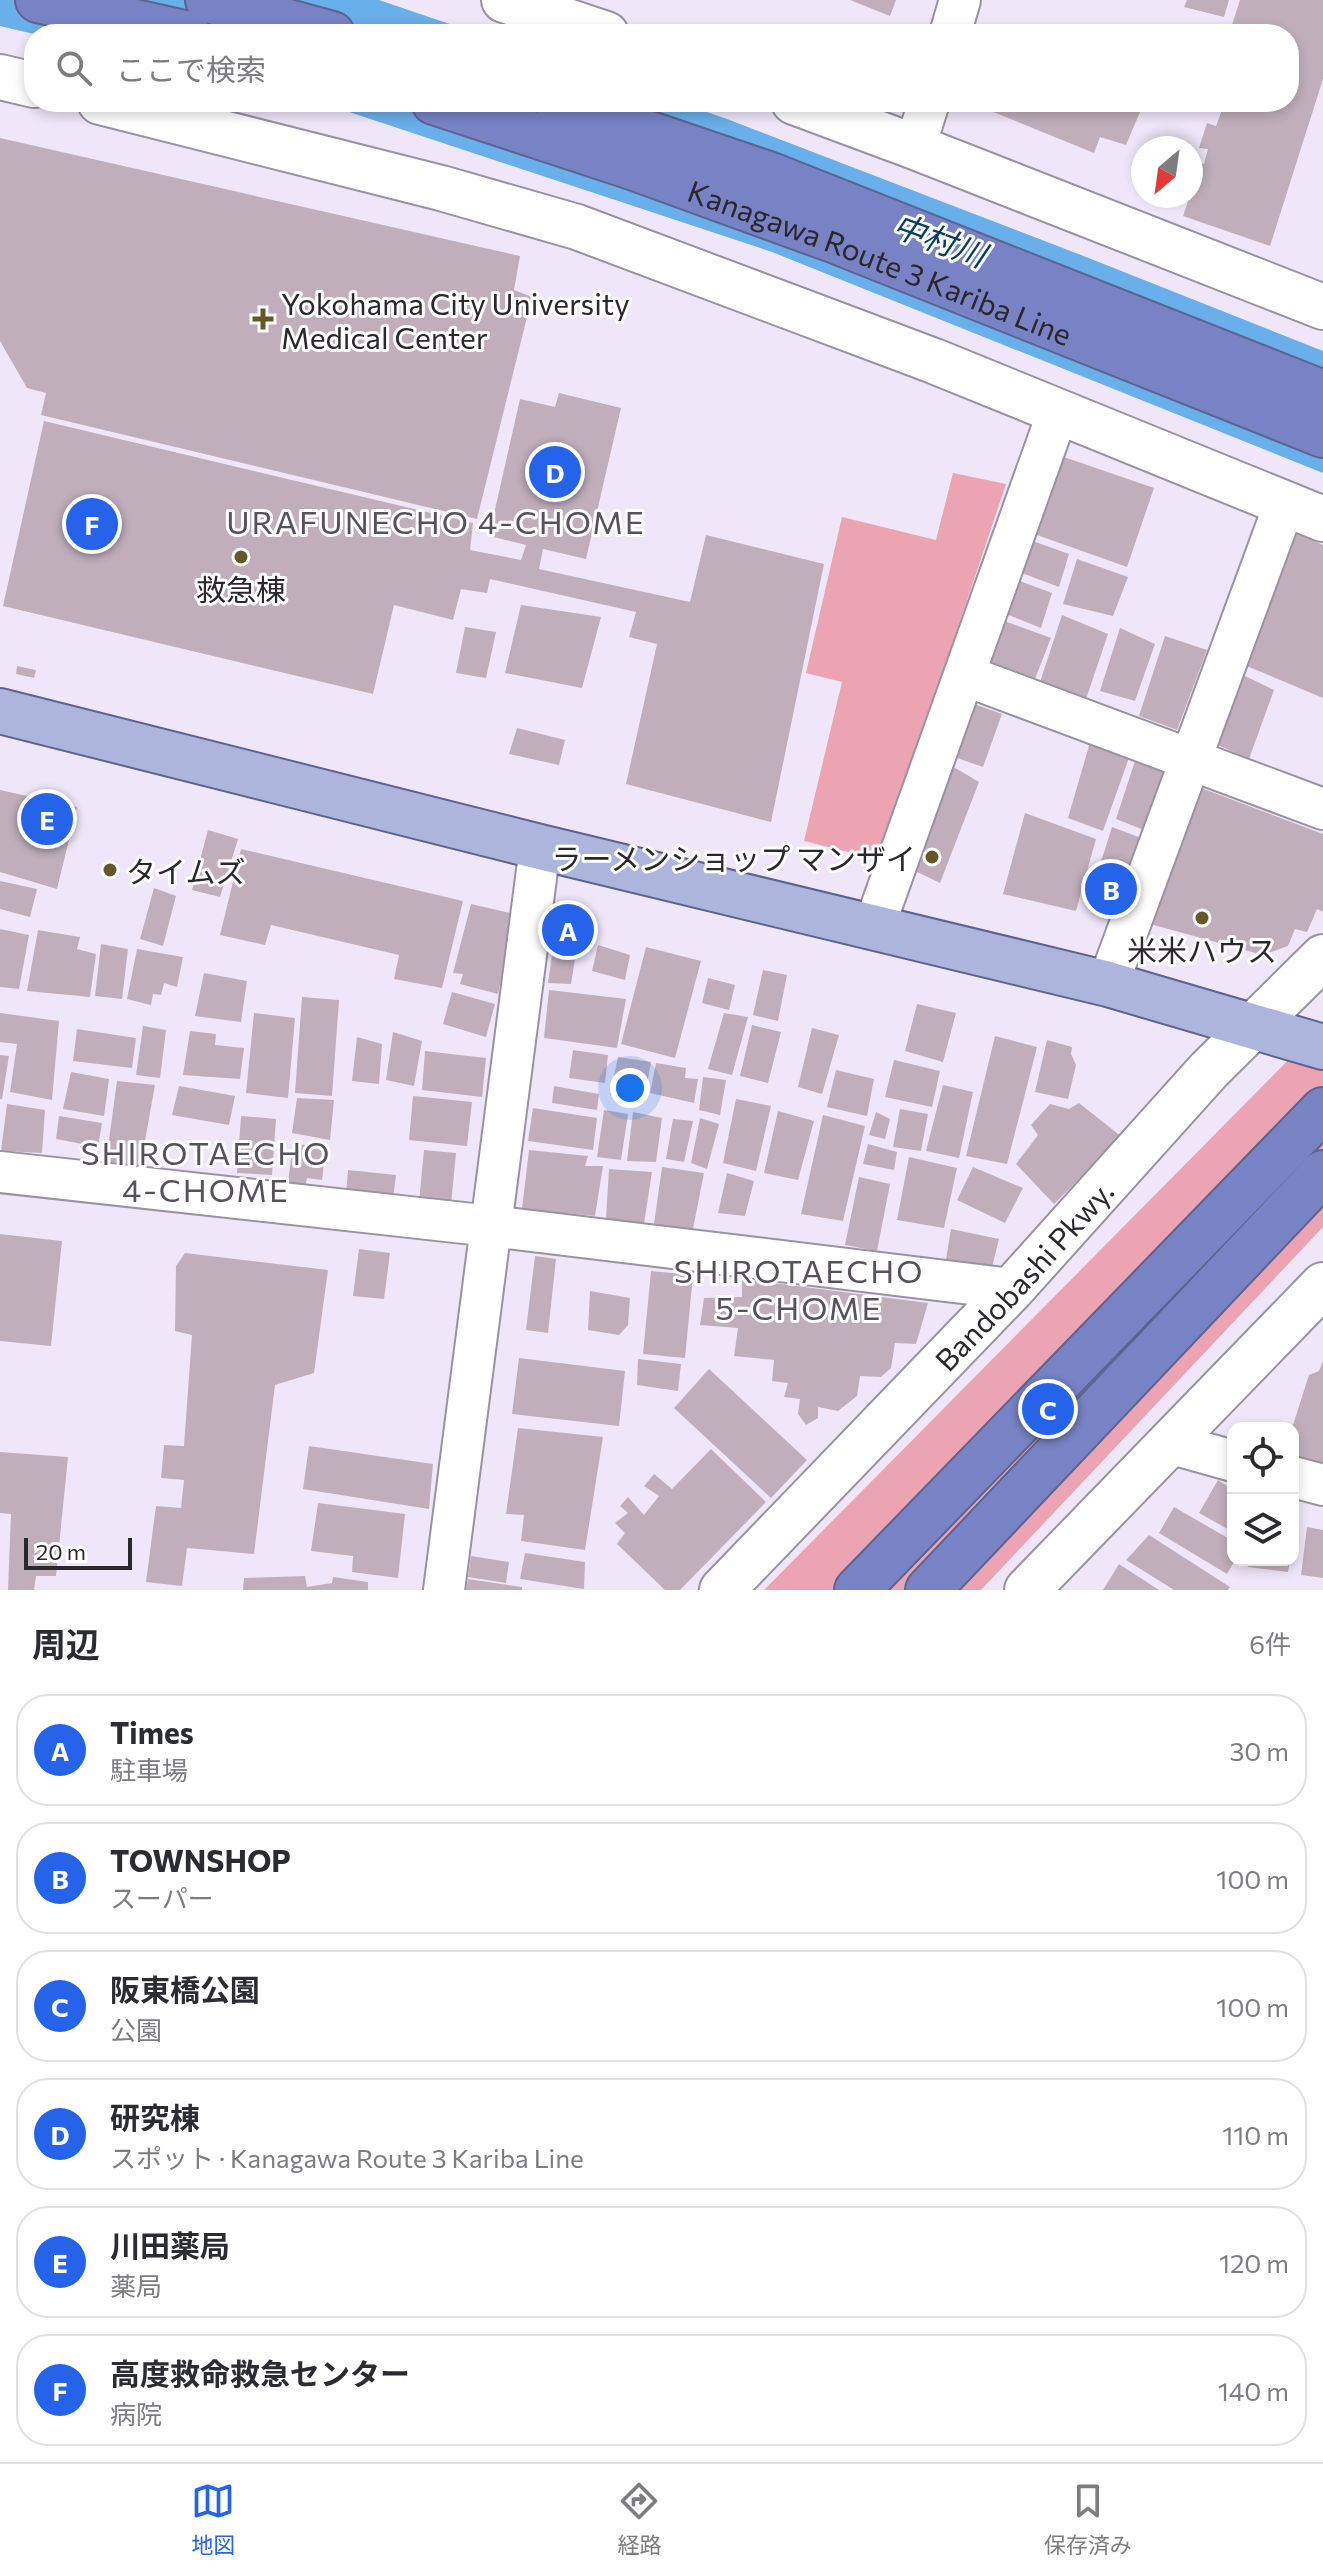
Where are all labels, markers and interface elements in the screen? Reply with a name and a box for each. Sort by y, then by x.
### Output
search box [24,24,1299,112]
icon: search [52,46,96,90]
text: ここで検索 [116,50,266,87]
north arrow [1131,136,1203,208]
street label: Kanagawa Route 3 Kariba Line [683,171,1078,352]
water label: 中村川 [888,204,995,275]
place label: Yokohama City University Medical Center [281,284,630,355]
marker: Yokohama City University Medical Center [252,308,274,330]
pin: D [529,442,581,502]
pin: F [66,494,118,554]
district label: URAFUNECHO 4-CHOME [226,501,646,541]
marker: 救急棟 [232,548,250,566]
place label: 救急棟 [196,570,286,607]
pin: E [21,789,73,849]
place label: ラーメンショップ マンザイ [551,839,916,876]
marker: ラーメンショップ マンザイ [923,848,941,866]
place label: タイムズ [126,852,245,889]
pin: B [1085,859,1137,919]
marker: タイムズ [101,861,119,879]
pin: A [542,900,594,960]
marker: 米米ハウス [1193,909,1211,927]
place label: 米米ハウス [1127,931,1277,968]
your location [610,1068,650,1108]
district label: SHIROTAECHO 4-CHOME [81,1132,331,1209]
street label: Bandobashi Pkwy. [926,1172,1120,1377]
district label: SHIROTAECHO 5-CHOME [674,1250,924,1327]
pin: C [1022,1379,1074,1439]
map controls [1227,1422,1299,1566]
button: locate [1227,1422,1299,1494]
button: layers [1227,1494,1299,1566]
scale bar [24,1534,132,1570]
text: 20 m [36,1538,86,1565]
text: 周辺 [32,1622,100,1664]
text: 6件 [1249,1628,1291,1659]
text: Times [110,1713,194,1750]
text: A [51,1735,69,1766]
text: 30 m [1230,1735,1289,1766]
text: 駐車場 [110,1754,188,1785]
text: TOWNSHOP [110,1841,291,1878]
text: B [51,1863,69,1894]
text: 100 m [1216,1863,1289,1894]
text: スーパー [110,1882,214,1913]
text: 阪東橋公園 [110,1970,260,2007]
text: C [51,1991,69,2022]
text: 100 m [1216,1991,1289,2022]
text: 公園 [110,2014,162,2045]
text: 研究棟 [110,2098,200,2135]
text: D [50,2119,70,2150]
text: 110 m [1222,2119,1289,2150]
text: スポット · Kanagawa Route 3 Kariba Line [110,2142,584,2173]
text: 川田薬局 [110,2226,230,2263]
text: E [52,2247,68,2278]
text: 120 m [1219,2247,1289,2278]
text: 薬局 [110,2270,162,2301]
text: 高度救命救急センター [110,2354,410,2391]
text: F [52,2375,68,2406]
text: 140 m [1218,2375,1289,2406]
text: 病院 [110,2398,162,2429]
tab: 地図 [191,2479,235,2559]
tab: 経路 [617,2479,662,2559]
tab: 保存済み [1044,2479,1132,2559]

